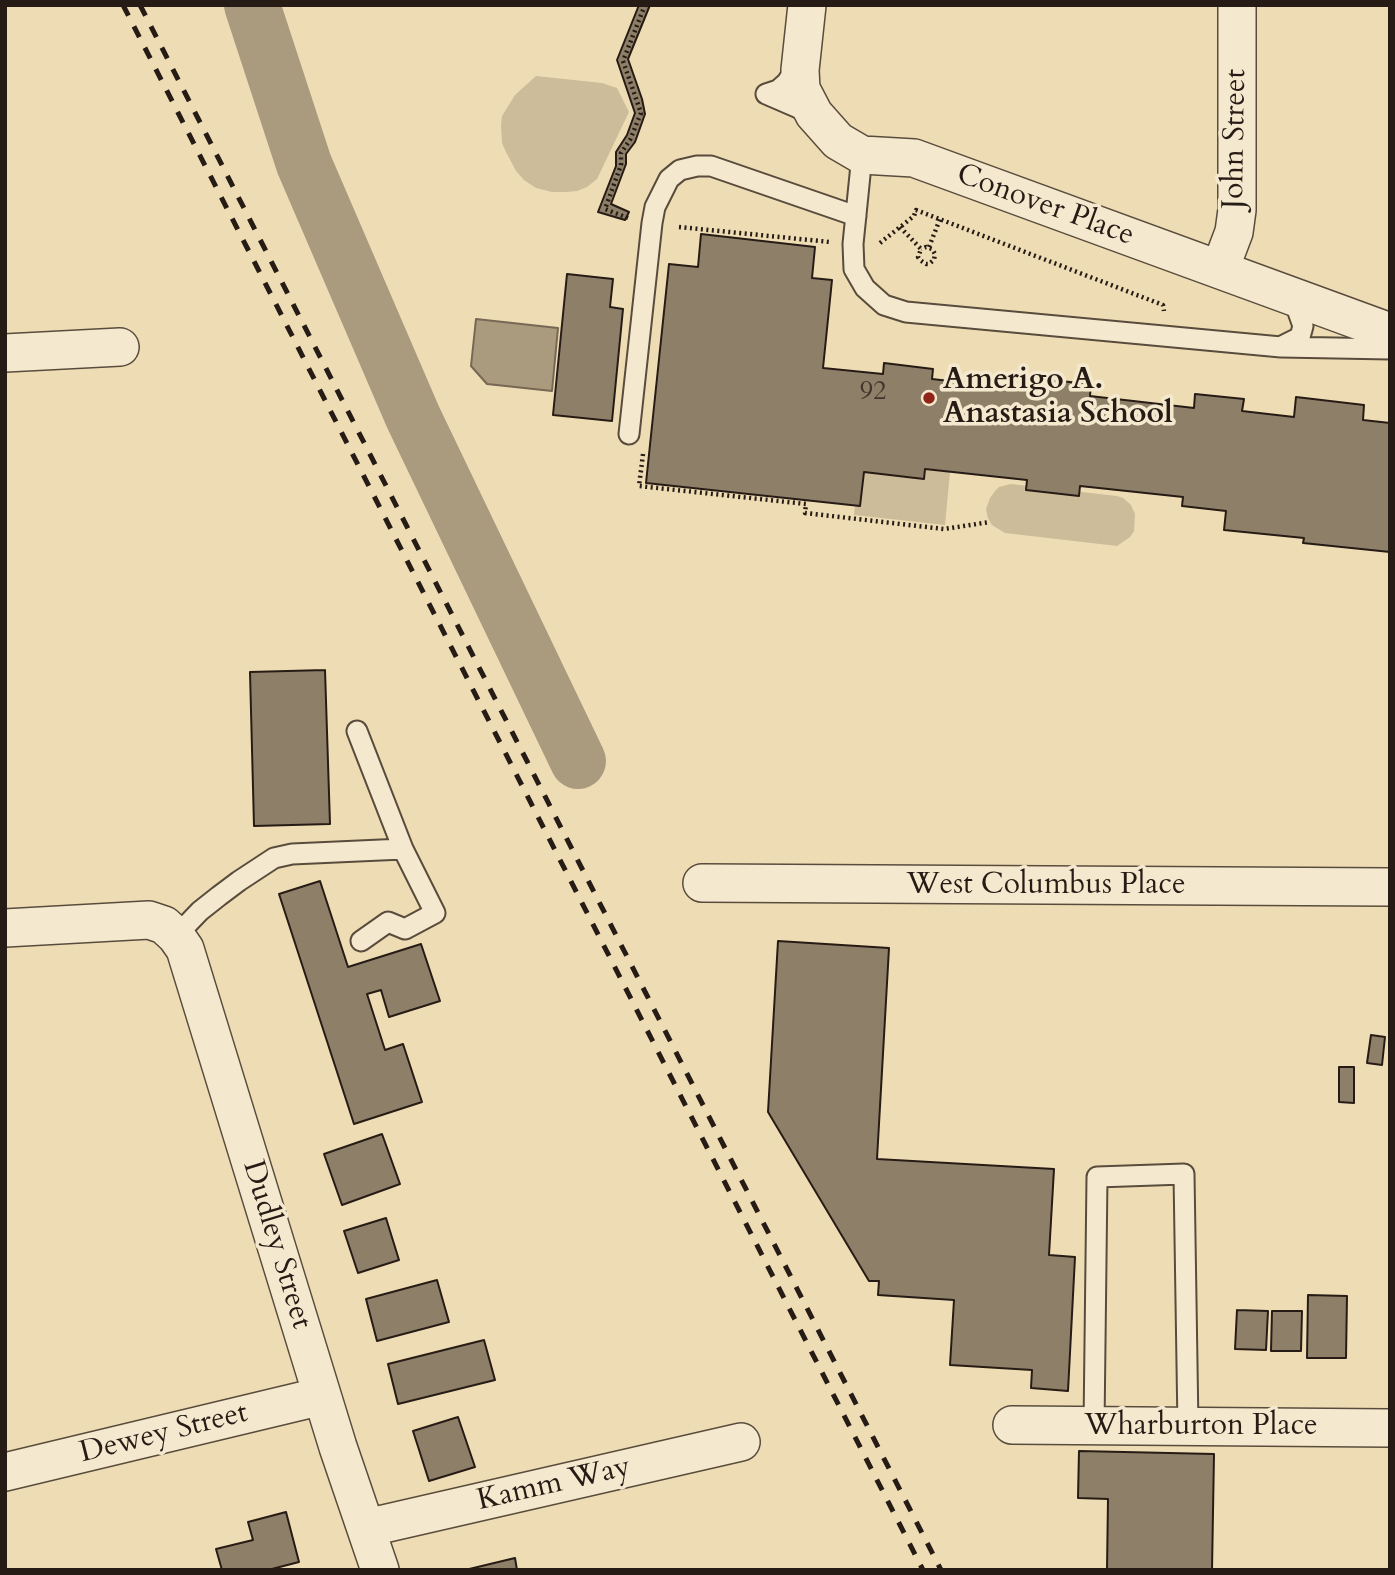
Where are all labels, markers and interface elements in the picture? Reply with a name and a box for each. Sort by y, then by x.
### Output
street label: John Street [1217,69,1255,209]
street label: Conover Place [952,157,1138,255]
place label: Amerigo A. Anastasia School [943,363,1173,434]
house number: 92 [860,377,886,409]
marker: Amerigo A. Anastasia School [921,390,937,406]
street label: West Columbus Place [906,868,1186,904]
street label: Dudley Street [233,1156,319,1334]
street label: Dewey Street [76,1396,252,1472]
street label: Wharburton Place [1084,1409,1318,1445]
street label: Kamm Way [474,1450,634,1520]

